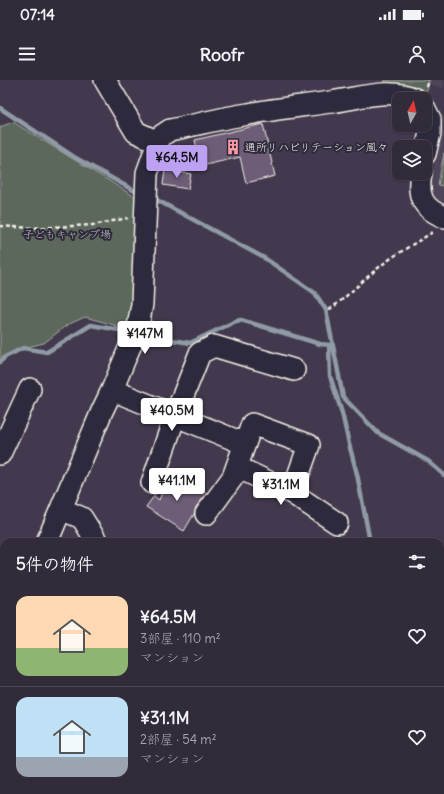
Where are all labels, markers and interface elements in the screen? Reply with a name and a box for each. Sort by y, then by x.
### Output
text: 07:14 [20,5,55,24]
icon: menu [16,43,38,65]
text: Roofr [200,43,244,66]
icon: person [406,43,428,65]
north arrow [392,92,432,132]
map controls [392,92,432,180]
building icon: 通所リハビリテーション風々 [224,138,242,156]
place label: 通所リハビリテーション風々 [245,140,388,154]
button: layers [392,140,432,180]
pin: ¥64.5M [144,145,210,179]
text: ¥64.5M [155,149,199,166]
park label: 子どもキャンプ場 [23,227,111,241]
pin: ¥147M [117,321,173,355]
text: ¥147M [126,325,164,342]
pin: ¥40.5M [139,398,205,432]
text: ¥40.5M [150,402,194,419]
pin: ¥41.1M [144,468,210,502]
text: ¥41.1M [158,472,196,489]
pin: ¥31.1M [248,472,314,506]
text: ¥31.1M [262,476,300,493]
icon: filters [406,551,428,573]
text: 5件の物件 [16,553,94,575]
text: ¥64.5M [140,606,197,628]
icon: home [48,612,96,660]
icon: heart [406,625,428,647]
text: 3部屋 · 110 m² [140,630,221,647]
text: マンション [140,649,204,666]
text: ¥31.1M [140,707,190,729]
icon: home [48,713,96,761]
icon: heart [406,726,428,748]
text: 2部屋 · 54 m² [140,731,217,748]
text: マンション [140,750,204,767]

